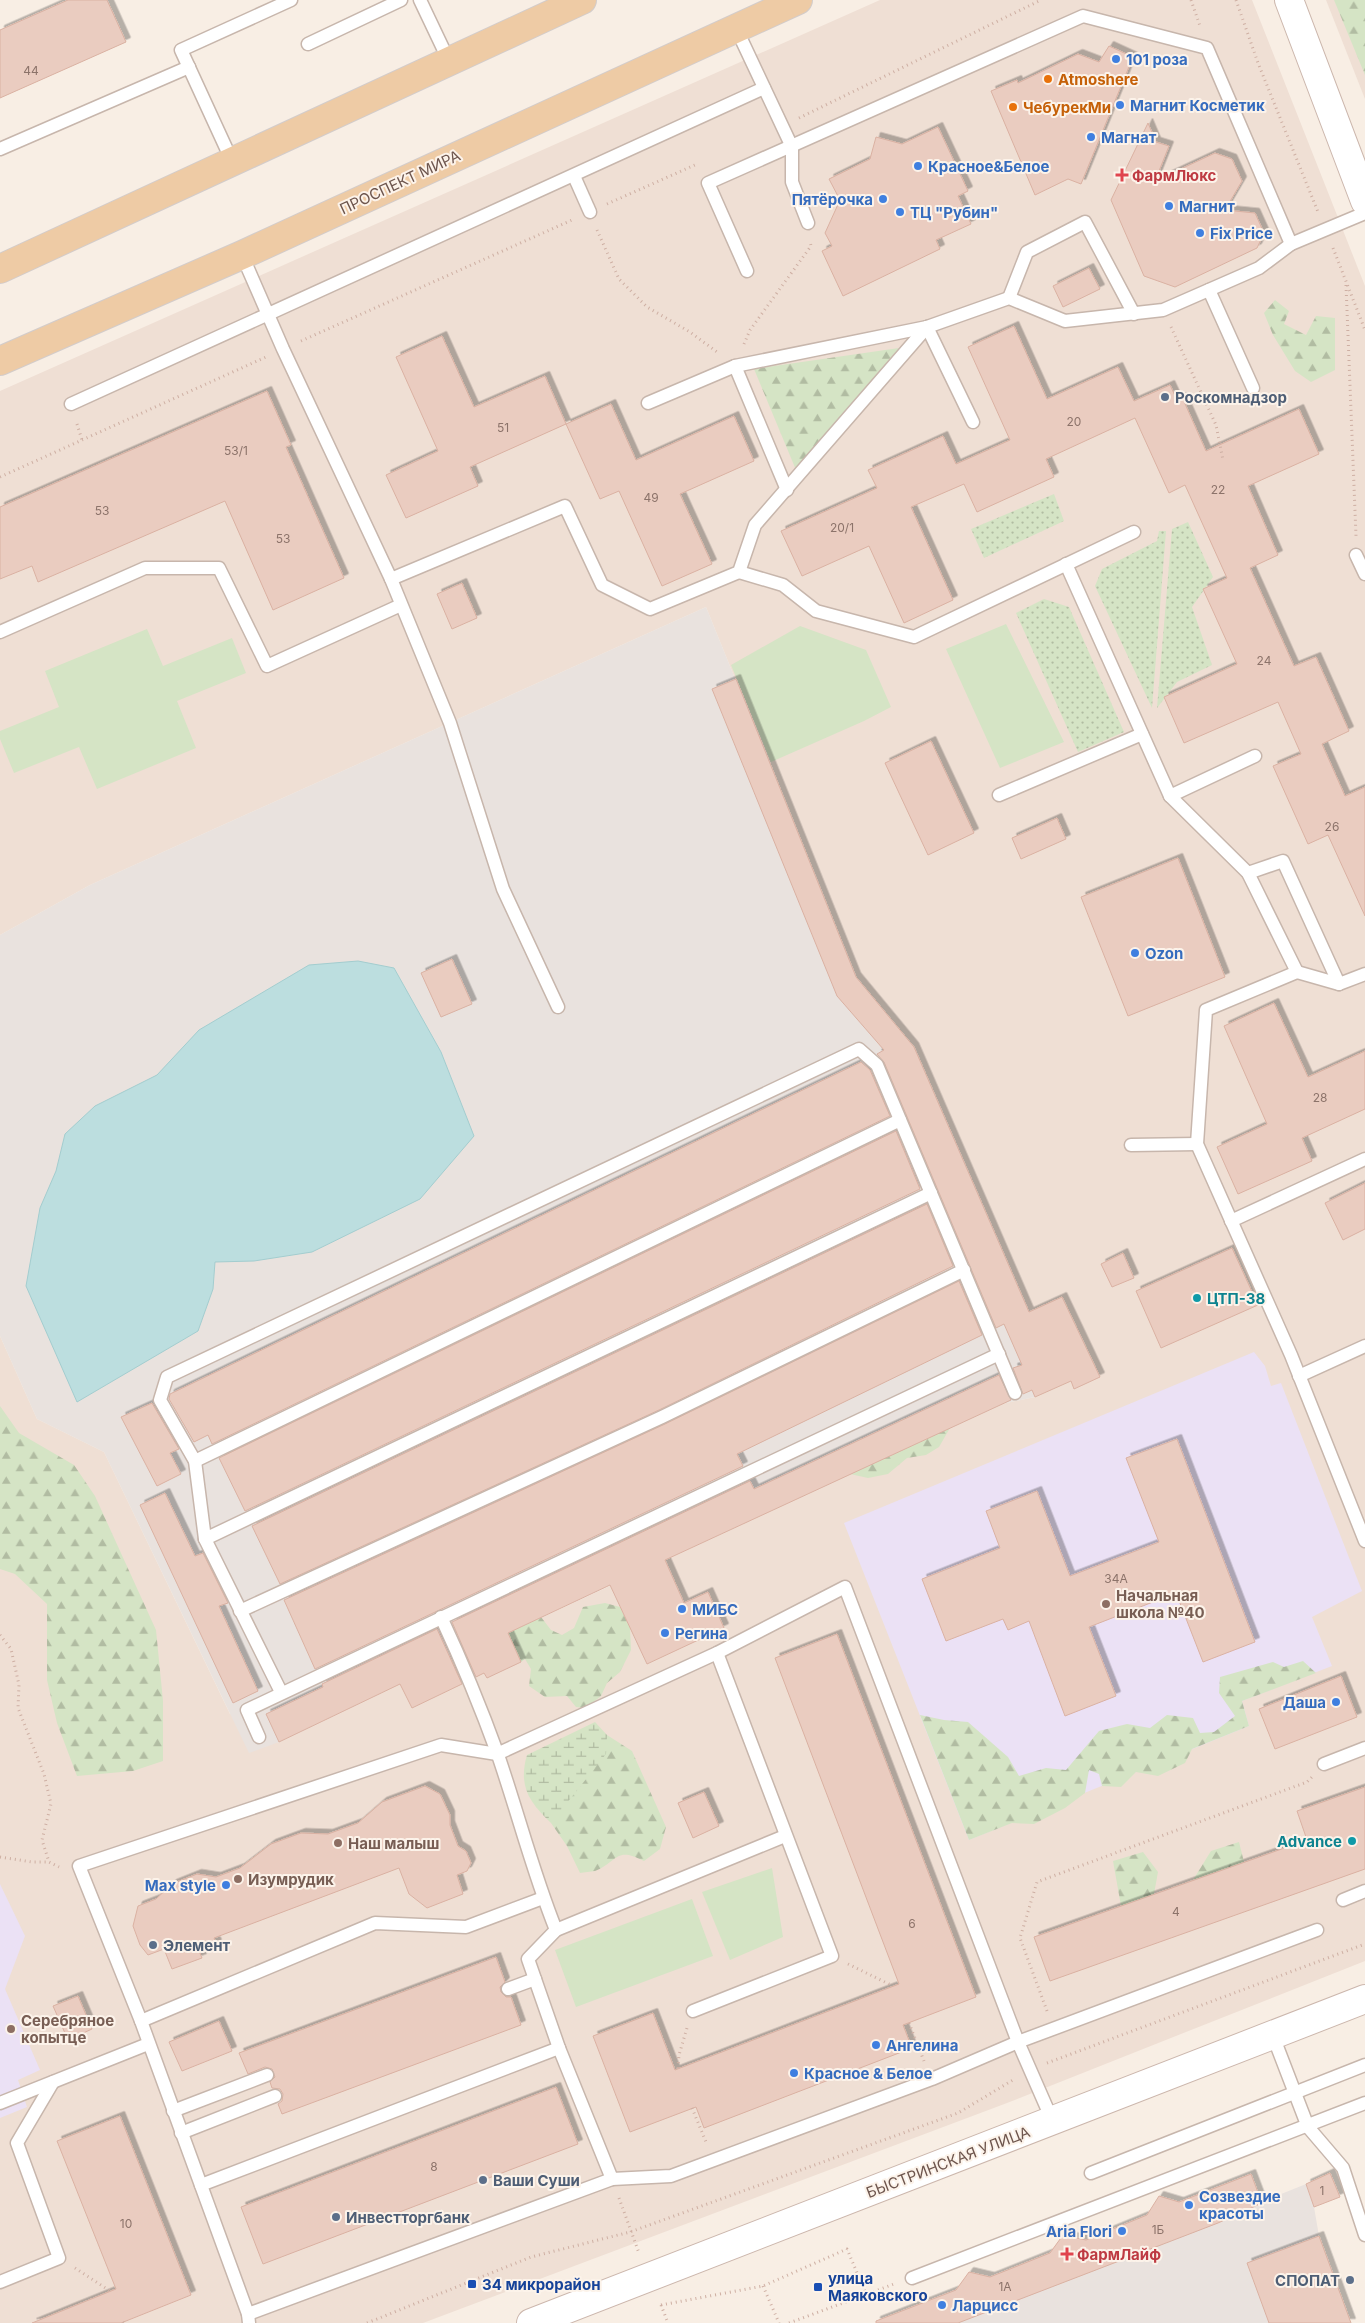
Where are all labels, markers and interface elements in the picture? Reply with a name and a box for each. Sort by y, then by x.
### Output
place label: 101 роза [1126,50,1188,69]
marker: 101 роза [1110,53,1122,65]
house number: 44 [23,63,39,78]
place label: Atmoshere [1058,70,1139,89]
marker: Atmoshere [1042,73,1054,85]
place label: Магнит Косметик [1130,96,1265,115]
place label: ЧебурекМи [1023,98,1111,117]
marker: Магнит Косметик [1114,99,1126,111]
marker: ЧебурекМи [1007,101,1019,113]
place label: Магнат [1101,128,1157,147]
marker: Магнат [1085,131,1097,143]
street label: ПРОСПЕКТ МИРА [337,146,463,218]
place label: Красное&Белое [928,157,1049,176]
marker: Красное&Белое [912,160,924,172]
place label: ФармЛюкс [1132,166,1217,185]
marker: ФармЛюкс [1116,169,1128,181]
place label: Пятёрочка [792,190,873,209]
marker: Пятёрочка [877,193,889,205]
place label: Магнит [1179,197,1235,216]
marker: Магнит [1163,200,1175,212]
place label: ТЦ "Рубин" [910,203,998,222]
marker: ТЦ "Рубин" [894,206,906,218]
place label: Fix Price [1210,224,1273,243]
marker: Fix Price [1194,227,1206,239]
place label: Роскомнадзор [1175,388,1287,407]
marker: Роскомнадзор [1159,391,1171,403]
house number: 20 [1067,414,1081,429]
house number: 51 [497,420,509,435]
house number: 53/1 [224,443,248,458]
house number: 22 [1211,482,1225,497]
house number: 49 [643,490,659,505]
house number: 53 [95,503,109,518]
house number: 20/1 [830,520,854,535]
house number: 53 [276,531,290,546]
house number: 24 [1257,653,1272,668]
house number: 26 [1325,819,1339,834]
place label: Ozon [1145,944,1183,963]
marker: Ozon [1129,947,1141,959]
house number: 28 [1313,1090,1327,1105]
place label: ЦТП-38 [1207,1289,1265,1308]
marker: ЦТП-38 [1191,1292,1203,1304]
house number: 34А [1104,1571,1128,1586]
place label: Начальная школа №40 [1116,1586,1205,1622]
marker: Начальная школа №40 [1100,1598,1112,1610]
place label: МИБС [692,1600,738,1619]
marker: МИБС [676,1603,688,1615]
place label: Регина [675,1624,728,1643]
marker: Регина [659,1627,671,1639]
place label: Даша [1283,1693,1326,1712]
marker: Даша [1330,1696,1342,1708]
place label: Advance [1277,1832,1342,1851]
place label: Наш малыш [348,1834,439,1853]
marker: Advance [1346,1835,1358,1847]
marker: Наш малыш [332,1837,344,1849]
place label: Изумрудик [248,1870,334,1889]
marker: Изумрудик [232,1873,244,1885]
place label: Max style [145,1876,216,1895]
marker: Max style [220,1879,232,1891]
house number: 4 [1172,1904,1180,1919]
house number: 6 [908,1916,916,1931]
place label: Элемент [163,1936,231,1955]
marker: Элемент [147,1939,159,1951]
place label: Серебряное копытце [21,2011,114,2047]
marker: Серебряное копытце [5,2023,17,2035]
place label: Ангелина [886,2036,958,2055]
marker: Ангелина [870,2039,882,2051]
place label: Красное & Белое [804,2064,932,2083]
marker: Красное & Белое [788,2067,800,2079]
street label: БЫСТРИНСКАЯ УЛИЦА [863,2122,1033,2202]
house number: 8 [430,2159,438,2174]
place label: Ваши Суши [493,2171,580,2190]
marker: Ваши Суши [477,2174,489,2186]
house number: 1 [1320,2183,1324,2198]
place label: Созвездие красоты [1199,2187,1281,2223]
marker: Созвездие красоты [1183,2199,1195,2211]
place label: Инвестторгбанк [346,2208,470,2227]
marker: Инвестторгбанк [330,2211,342,2223]
house number: 10 [120,2216,132,2231]
place label: Aria Flori [1046,2222,1112,2241]
house number: 1Б [1152,2222,1165,2237]
marker: Aria Flori [1116,2225,1128,2237]
place label: ФармЛайф [1077,2245,1161,2264]
marker: ФармЛайф [1061,2248,1073,2260]
place label: улица Маяковского [828,2269,928,2305]
place label: СПОПАТ [1275,2271,1340,2290]
marker: СПОПАТ [1344,2274,1356,2286]
place label: 34 микрорайон [482,2275,600,2294]
marker: 34 микрорайон [466,2278,478,2290]
house number: 1А [998,2279,1012,2294]
marker: улица Маяковского [812,2281,824,2293]
place label: Ларцисс [952,2296,1018,2315]
marker: Ларцисс [936,2299,948,2311]

